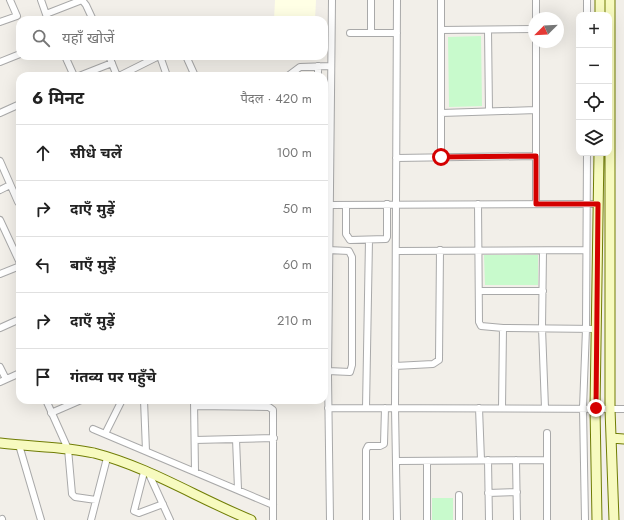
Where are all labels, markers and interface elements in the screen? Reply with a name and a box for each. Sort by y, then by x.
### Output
north arrow [528,12,564,48]
map controls [576,12,612,156]
button: + [576,12,612,48]
search box [16,16,328,60]
icon: search [30,27,52,49]
text: यहाँ खोजें [62,27,114,49]
button: − [576,48,612,84]
button: locate [576,84,612,120]
text: 6 मिनट [32,86,84,110]
text: पैदल · 420 m [240,89,312,108]
button: layers [576,120,612,156]
icon: ahead [32,142,54,164]
text: सीधे चलें [70,142,122,164]
text: 100 m [277,143,312,162]
route start [432,148,450,166]
icon: right [32,198,54,220]
text: दाएँ मुड़ें [70,198,115,220]
text: 50 m [283,199,312,218]
icon: left [32,254,54,276]
text: बाएँ मुड़ें [70,254,116,276]
text: 60 m [283,255,312,274]
icon: right [32,310,54,332]
text: दाएँ मुड़ें [70,310,115,332]
text: 210 m [277,311,312,330]
icon: arrive [32,366,54,388]
text: गंतव्य पर पहुँचे [70,366,156,388]
route end [587,399,605,417]

